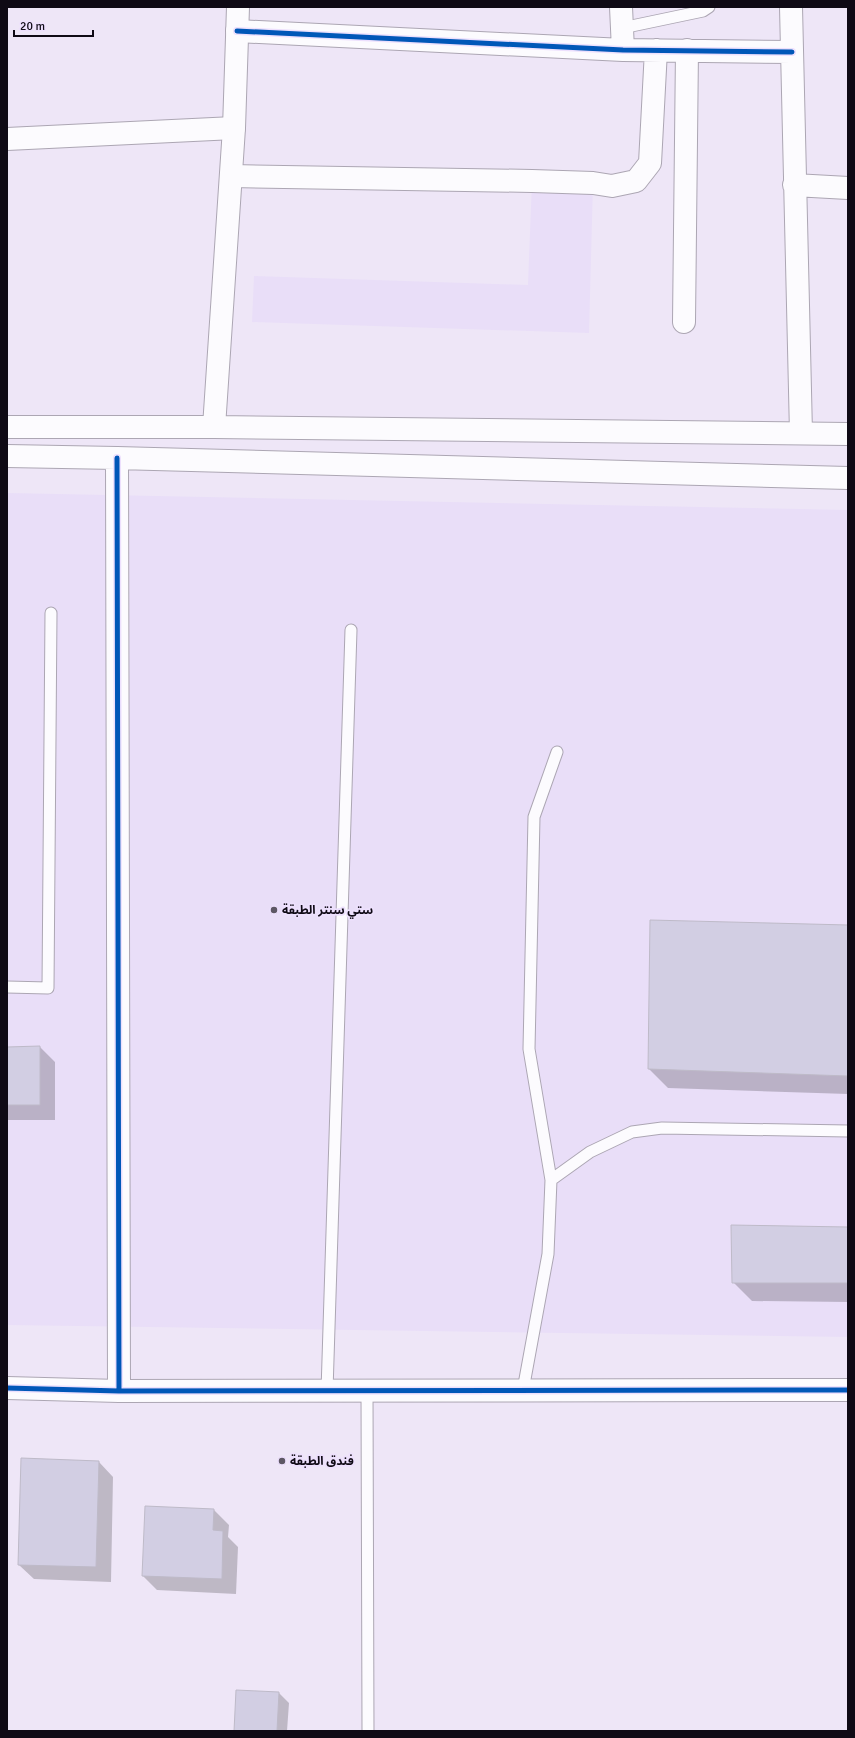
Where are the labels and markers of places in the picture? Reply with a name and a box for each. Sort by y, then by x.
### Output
place label: ستي سنتر الطبقة [282,903,373,919]
marker: ستي سنتر الطبقة [269,905,279,915]
place label: فندق الطبقة [290,1454,354,1469]
marker: فندق الطبقة [277,1456,287,1466]

